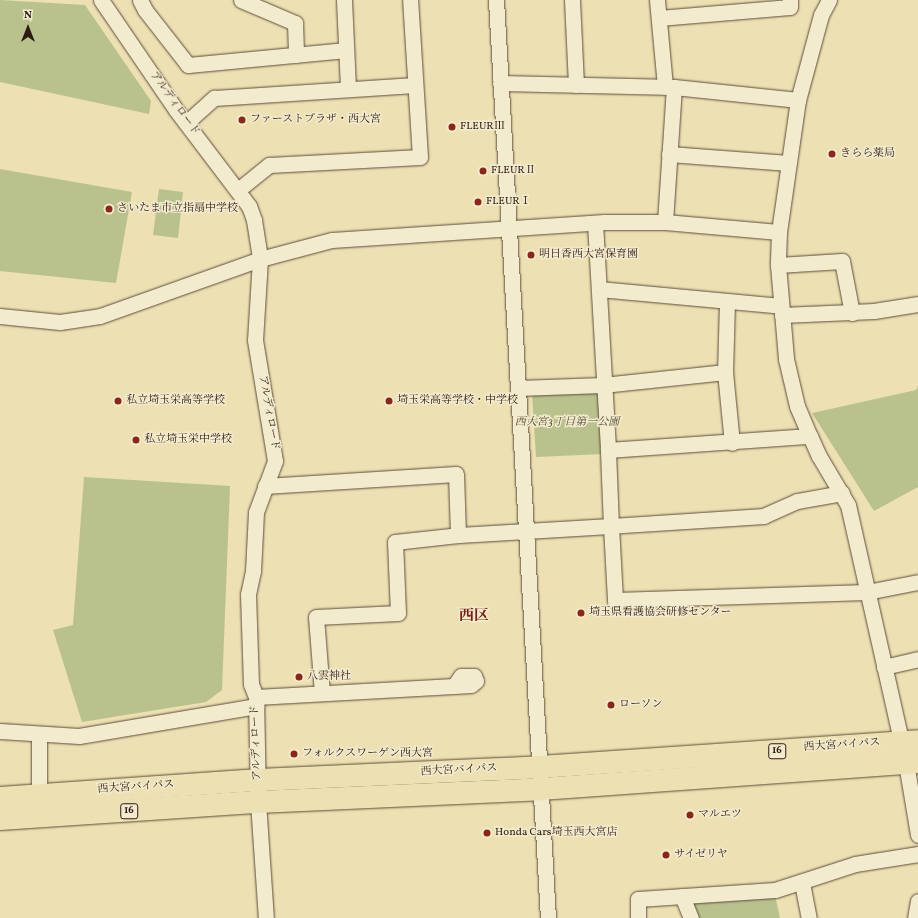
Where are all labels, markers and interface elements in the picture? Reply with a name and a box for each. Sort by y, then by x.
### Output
north arrow [8,8,48,48]
text: N [24,8,32,23]
street label: アルディロード [146,69,202,139]
place label: ファーストプラザ・西大宮 [250,113,382,127]
marker: ファーストプラザ・西大宮 [237,115,247,125]
place label: FLEURⅢ [460,120,505,134]
marker: FLEURⅢ [447,122,457,132]
place label: きらら薬局 [840,147,895,161]
marker: きらら薬局 [827,149,837,159]
place label: FLEURⅡ [491,164,536,178]
marker: FLEURⅡ [478,166,488,176]
place label: FLEURⅠ [486,195,531,209]
marker: FLEURⅠ [473,197,483,207]
place label: さいたま市立指扇中学校 [117,202,238,216]
marker: さいたま市立指扇中学校 [104,204,114,214]
place label: 明日香西大宮保育園 [539,248,638,262]
marker: 明日香西大宮保育園 [526,250,536,260]
street label: アルディロード [255,374,281,452]
place label: 私立埼玉栄高等学校 [126,394,225,408]
place label: 埼玉栄高等学校・中学校 [397,394,518,408]
marker: 私立埼玉栄高等学校 [113,396,123,406]
marker: 埼玉栄高等学校・中学校 [384,396,394,406]
park label: 西大宮3丁目第一公園 [515,416,619,430]
place label: 私立埼玉栄中学校 [144,433,232,447]
marker: 私立埼玉栄中学校 [131,435,141,445]
place label: 埼玉県看護協会研修センター [589,606,732,620]
district label: 西区 [459,608,489,626]
marker: 埼玉県看護協会研修センター [576,608,586,618]
place label: 八雲神社 [307,670,351,684]
marker: 八雲神社 [294,672,304,682]
place label: ローソン [619,698,663,712]
marker: ローソン [606,700,616,710]
street label: アルディロード [249,704,265,782]
street label: 西大宮バイパス [803,737,881,755]
road number: 16 [768,743,786,759]
place label: フォルクスワーゲン西大宮 [302,747,434,761]
marker: フォルクスワーゲン西大宮 [289,749,299,759]
street label: 西大宮バイパス [420,762,498,780]
street label: 西大宮バイパス [97,779,175,797]
road number: 16 [120,803,138,819]
place label: マルエツ [698,808,742,822]
marker: マルエツ [685,810,695,820]
place label: Honda Cars埼玉西大宮店 [495,826,618,840]
marker: Honda Cars埼玉西大宮店 [482,828,492,838]
place label: サイゼリヤ [674,848,729,862]
marker: サイゼリヤ [661,850,671,860]

